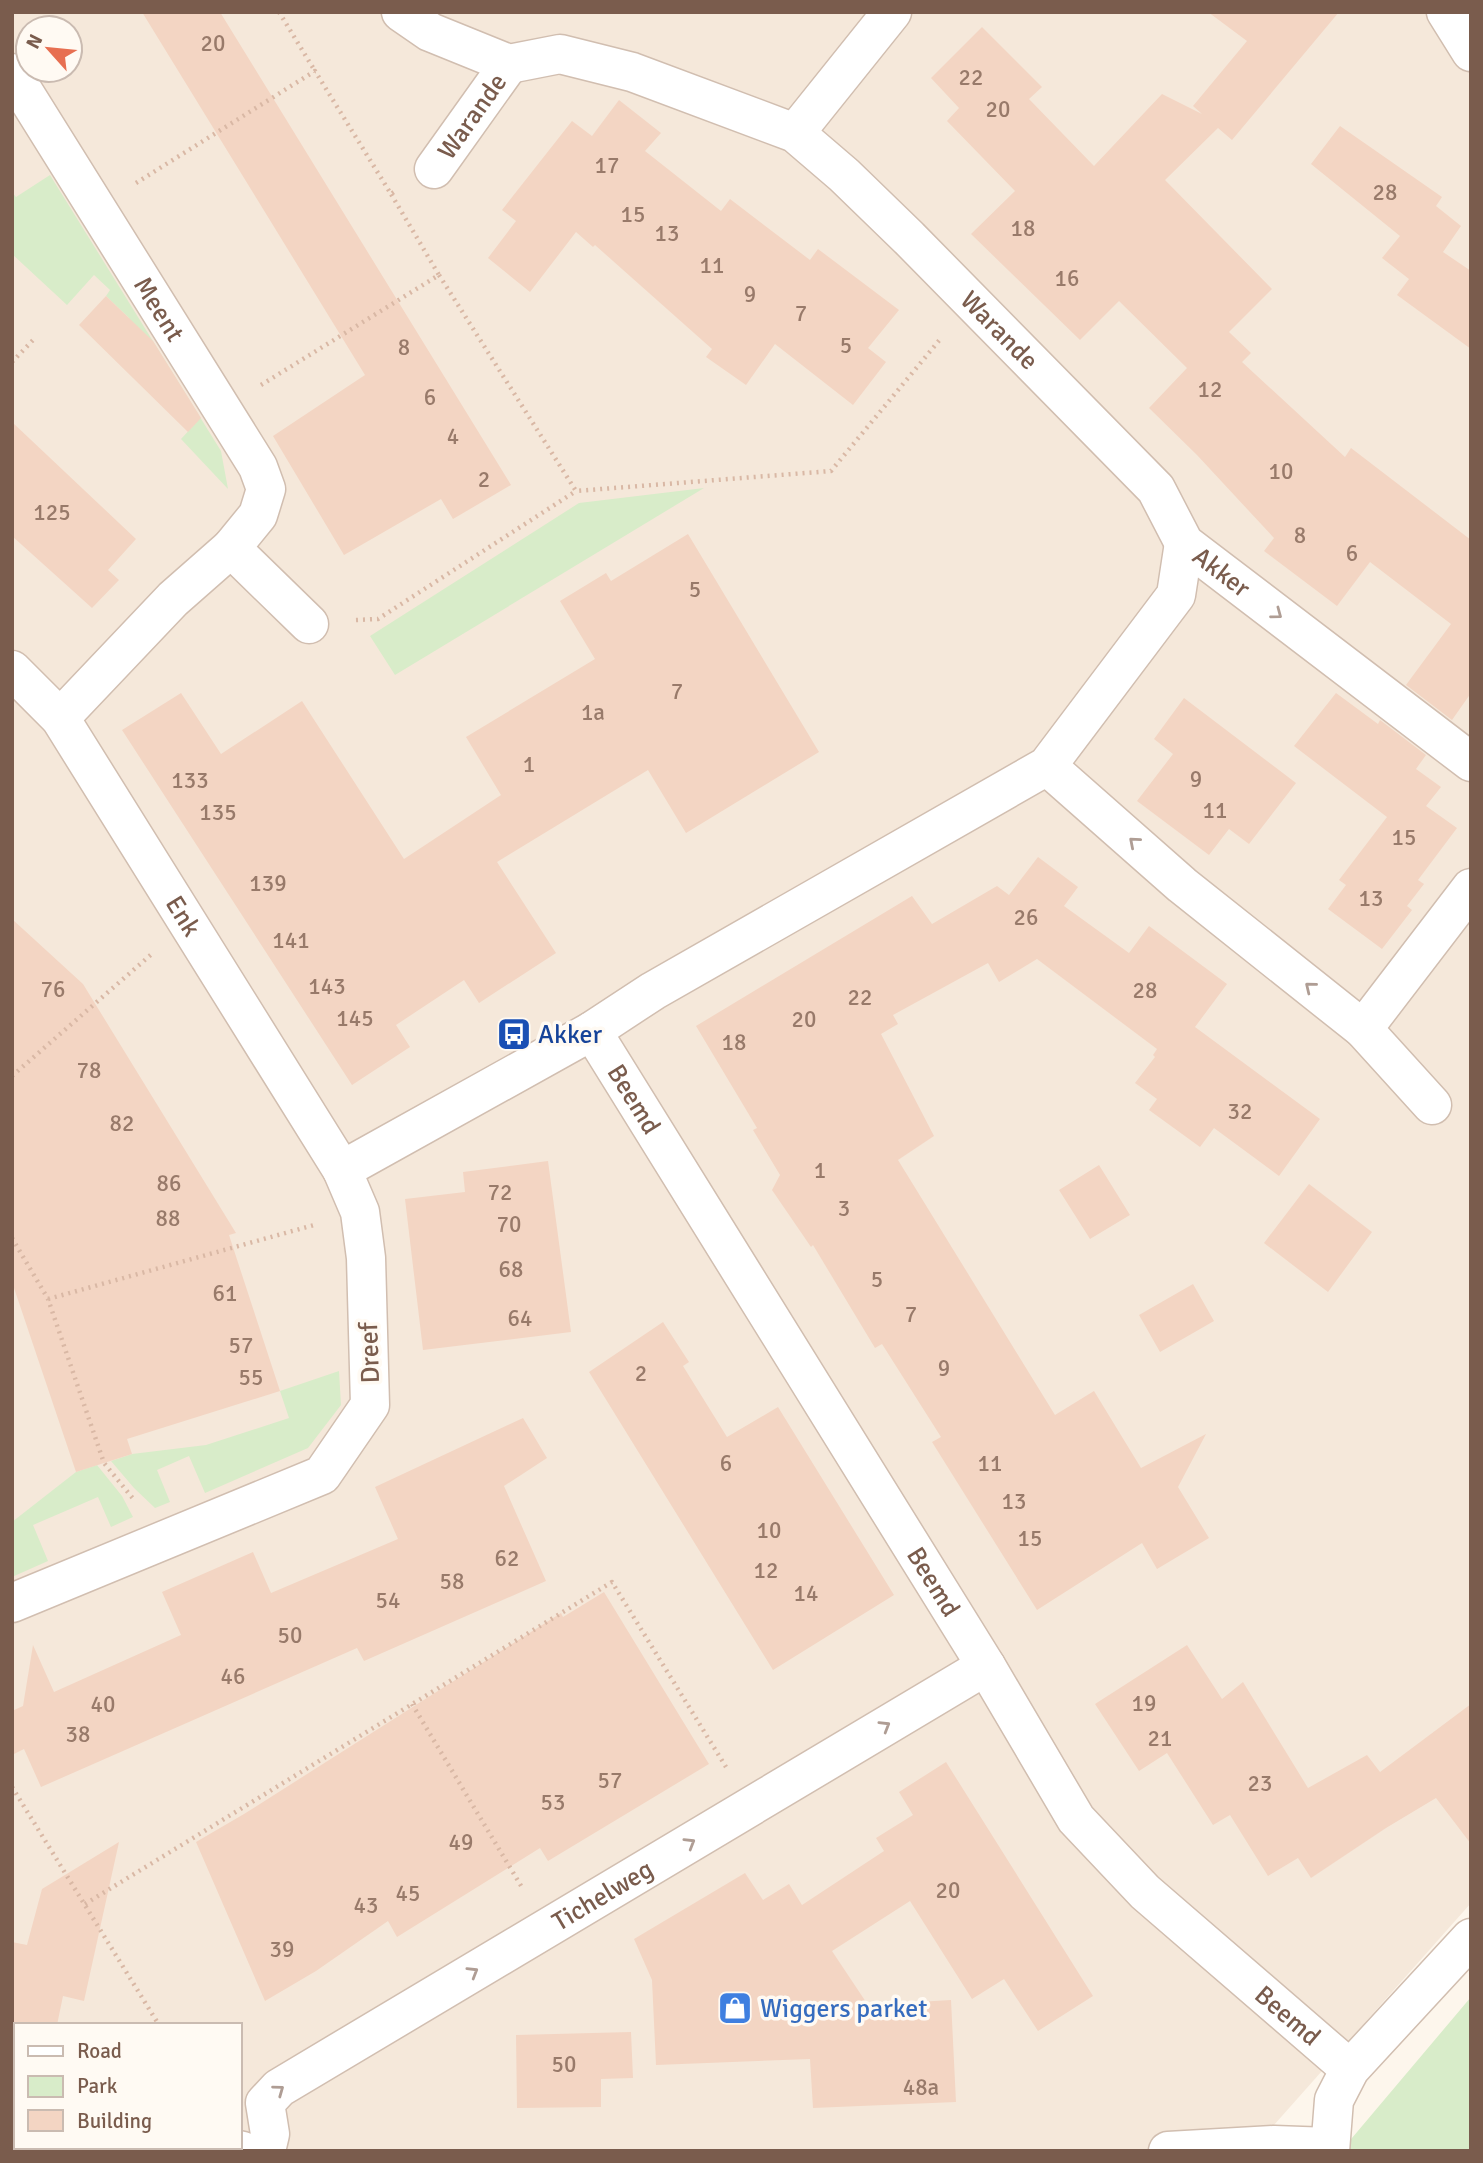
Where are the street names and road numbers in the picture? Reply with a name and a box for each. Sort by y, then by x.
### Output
street label: Warande [431,68,514,166]
street label: Meent [126,271,191,348]
street label: Warande [953,285,1045,377]
street label: Akker [1186,540,1256,605]
street label: Enk [158,890,207,943]
street label: Beemd [600,1059,667,1140]
street label: Dreef [353,1321,387,1384]
street label: Beemd [899,1541,966,1623]
street label: Tichelweg [547,1853,659,1938]
street label: Beemd [1248,1979,1327,2053]

